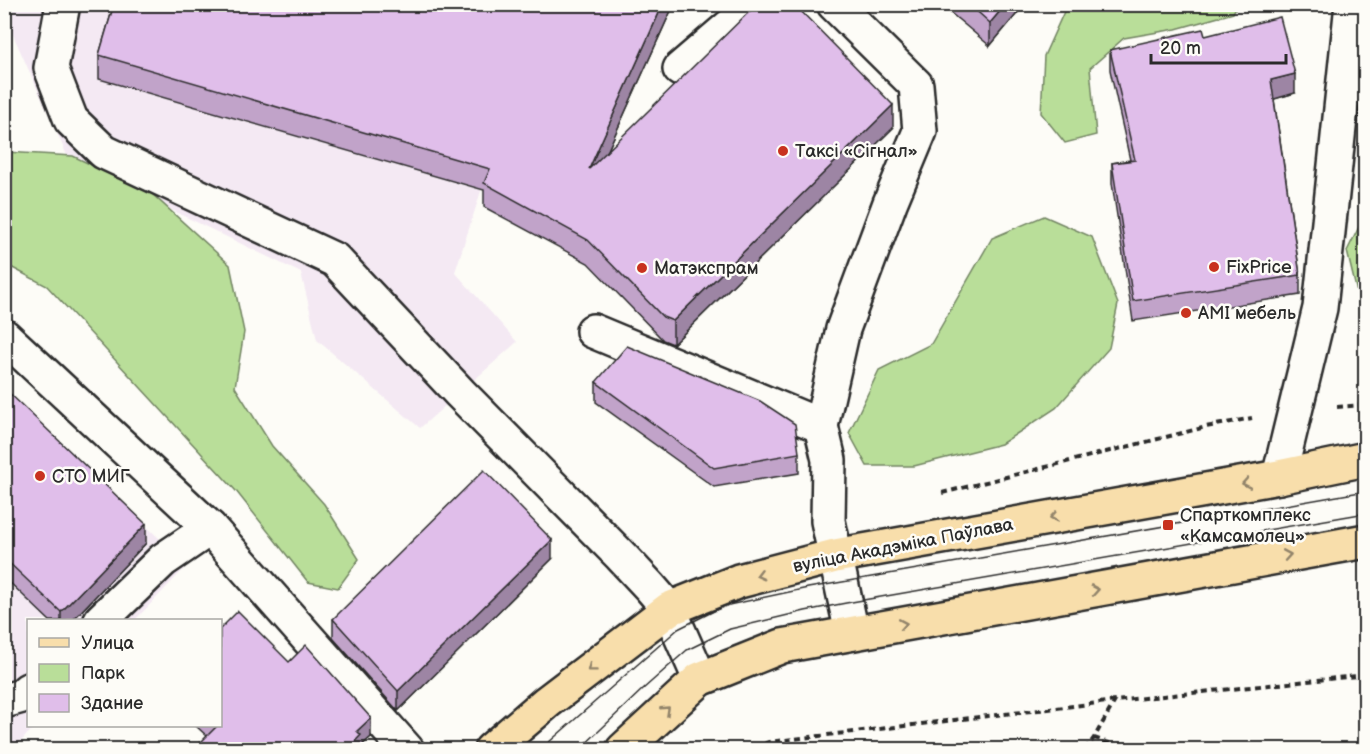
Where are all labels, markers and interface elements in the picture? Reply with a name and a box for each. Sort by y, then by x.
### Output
scale bar [1151,27,1286,65]
text: 20 m [1160,38,1201,59]
place label: Таксі «Сігнал» [795,141,918,162]
marker: Таксі «Сігнал» [776,144,790,158]
place label: FixPrice [1226,257,1292,278]
place label: Матэкспрам [654,258,759,279]
marker: FixPrice [1207,260,1221,274]
marker: Матэкспрам [635,261,649,275]
place label: AMI мебель [1198,303,1296,324]
marker: AMI мебель [1179,306,1193,320]
place label: СТО МИГ [52,466,130,487]
marker: СТО МИГ [33,469,47,483]
one-way arrow [1242,476,1252,489]
place label: Спарткомплекс «Камсамолец» [1180,505,1311,547]
one-way arrow [1050,510,1060,523]
street label: вуліца Акадэміка Паўлава [791,514,1015,577]
marker: Спарткомплекс «Камсамолец» [1161,518,1175,532]
one-way arrow [1283,550,1292,562]
one-way arrow [755,568,766,580]
one-way arrow [1090,584,1100,597]
one-way arrow [898,618,908,631]
legend [27,619,222,727]
text: Улица [81,633,135,654]
one-way arrow [587,661,598,672]
text: Парк [81,663,125,684]
text: Здание [81,693,143,714]
one-way arrow [659,706,670,717]

